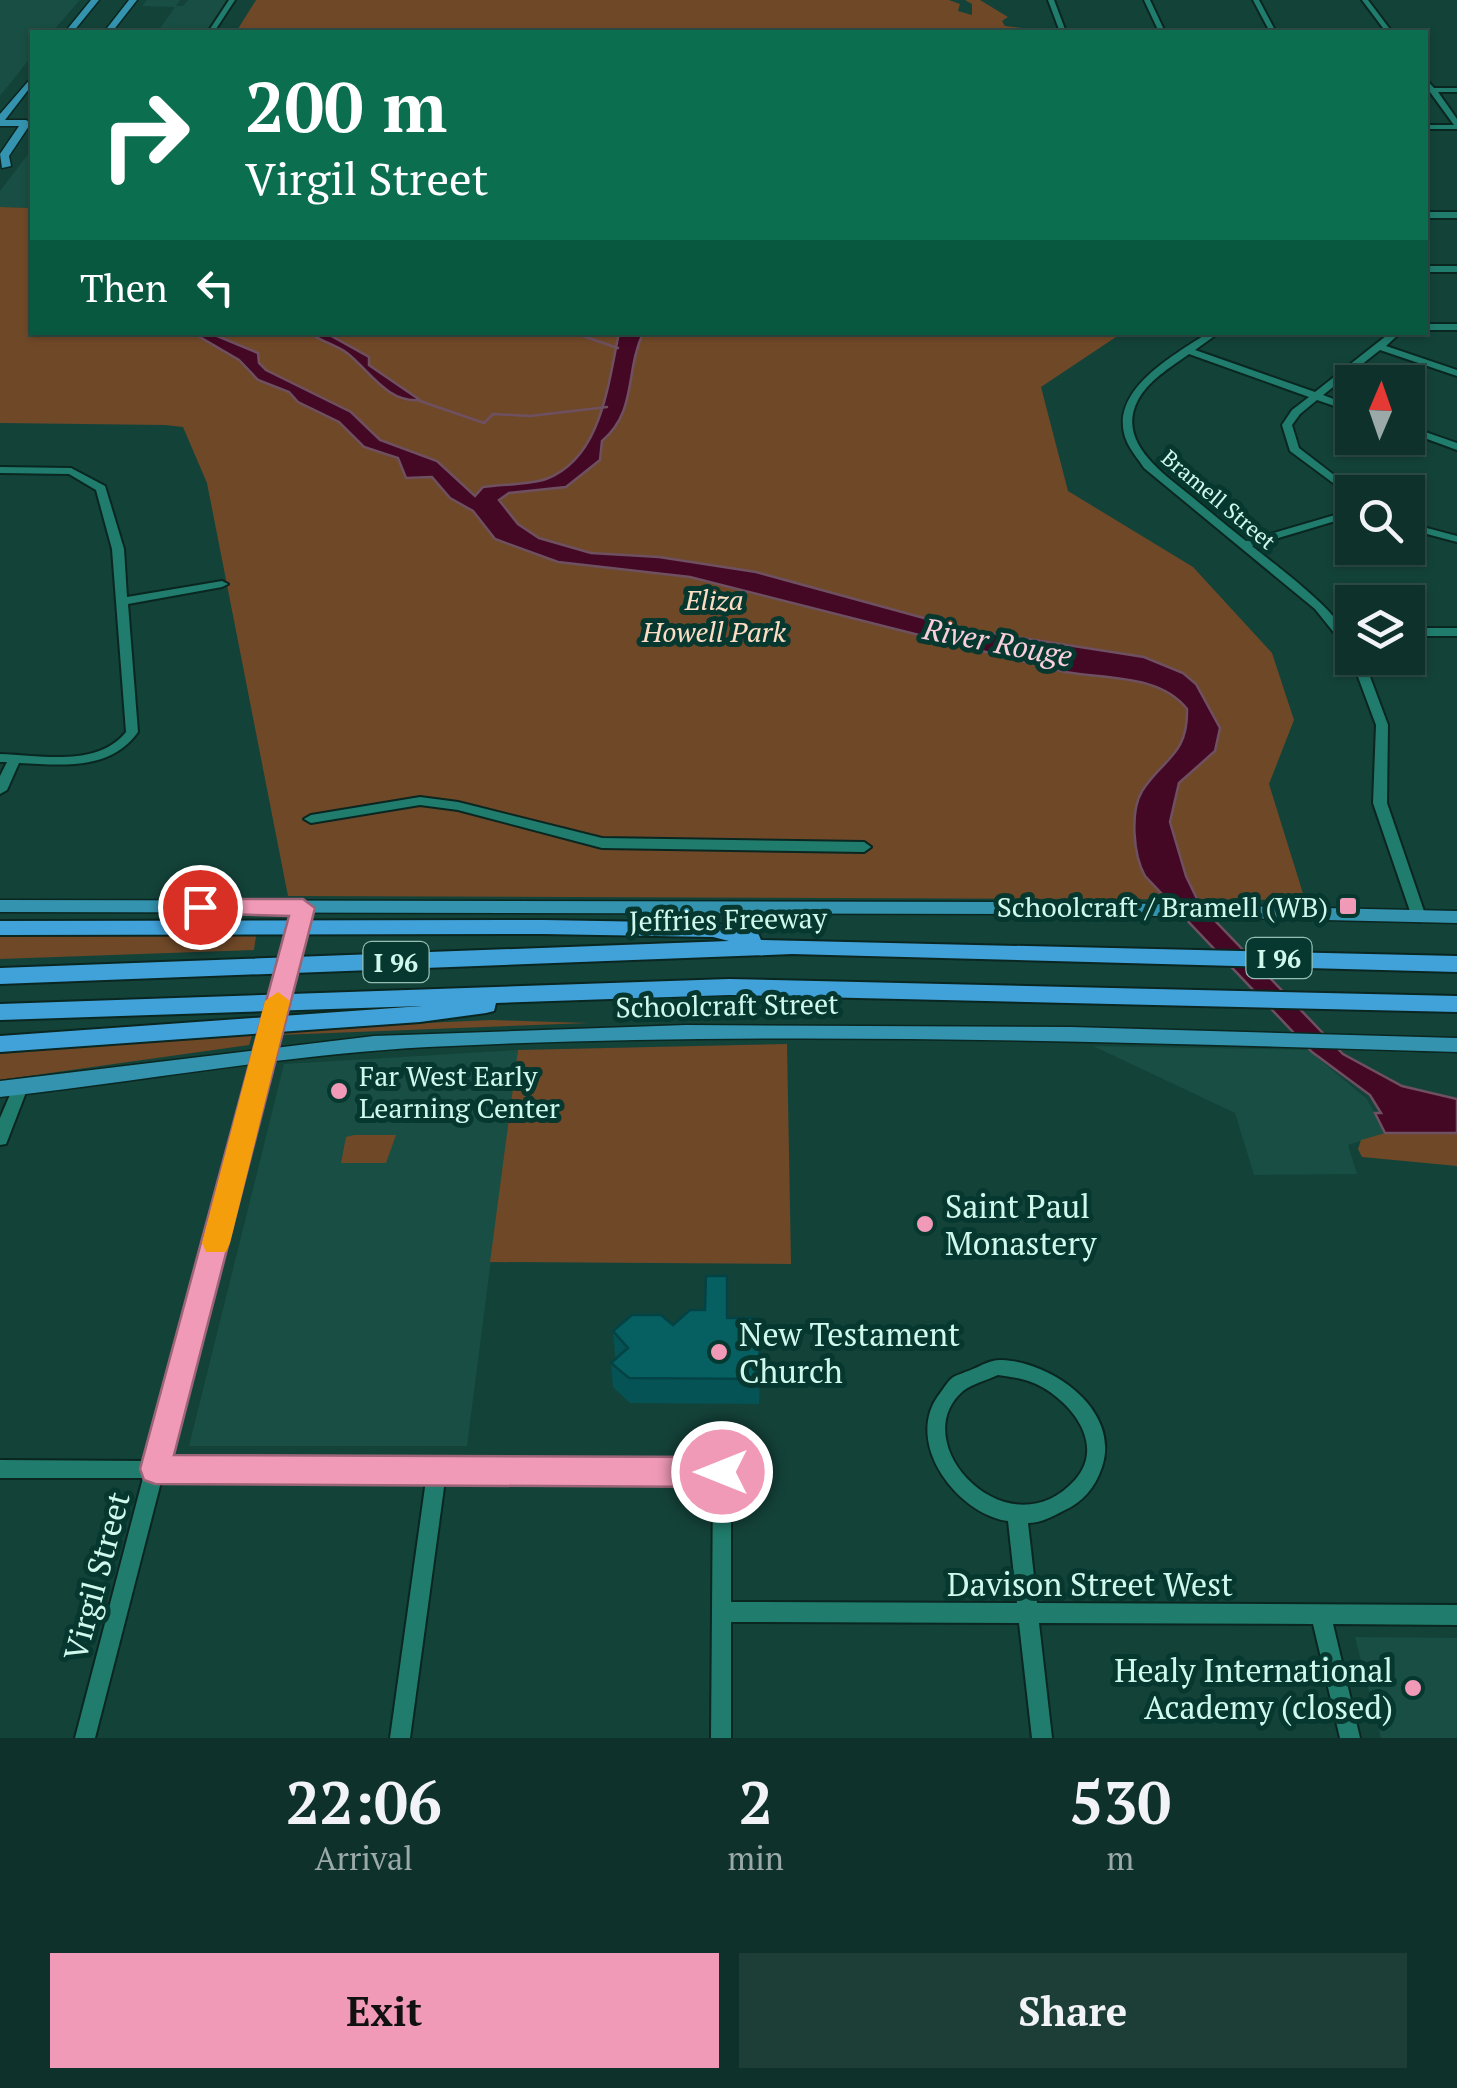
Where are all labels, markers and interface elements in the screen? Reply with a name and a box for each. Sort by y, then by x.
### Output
text: 200 m [245,59,447,152]
icon: right [80,70,210,200]
text: Virgil Street [245,148,488,208]
icon: left [188,260,243,315]
text: Then [80,263,168,313]
north arrow [1335,365,1425,455]
map controls [1335,365,1425,675]
street label: Bramell Street [1156,443,1282,555]
button: search [1335,475,1425,565]
park label: Eliza Howell Park [641,581,786,650]
button: layers [1335,585,1425,675]
water label: River Rouge [919,608,1076,676]
pin [158,865,243,950]
icon: arrive [173,880,228,935]
place label: Schoolcraft / Bramell (WB) [997,888,1328,925]
marker: Schoolcraft / Bramell (WB) [1337,895,1359,917]
street label: Jeffries Freeway [629,899,828,939]
road number: I 96 [1246,938,1312,978]
road number: I 96 [364,942,428,982]
street label: Schoolcraft Street [615,985,839,1025]
place label: Far West Early Learning Center [359,1057,560,1126]
marker: Far West Early Learning Center [328,1080,350,1102]
place label: Saint Paul Monastery [945,1185,1097,1264]
marker: Saint Paul Monastery [914,1213,936,1235]
place label: New Testament Church [739,1313,960,1392]
marker: New Testament Church [708,1341,730,1363]
position arrow [670,1420,774,1524]
street label: Virgil Street [53,1487,139,1665]
street label: Davison Street West [947,1563,1233,1605]
place label: Healy International Academy (closed) [1114,1649,1393,1728]
marker: Healy International Academy (closed) [1402,1677,1424,1699]
text: 22:06 [286,1762,442,1841]
text: 2 [739,1762,773,1841]
text: 530 [1070,1762,1171,1841]
text: Arrival [315,1837,413,1879]
text: min [728,1837,784,1879]
text: m [1107,1837,1134,1879]
button: Exit [50,1953,719,2068]
button: Share [739,1953,1407,2068]

